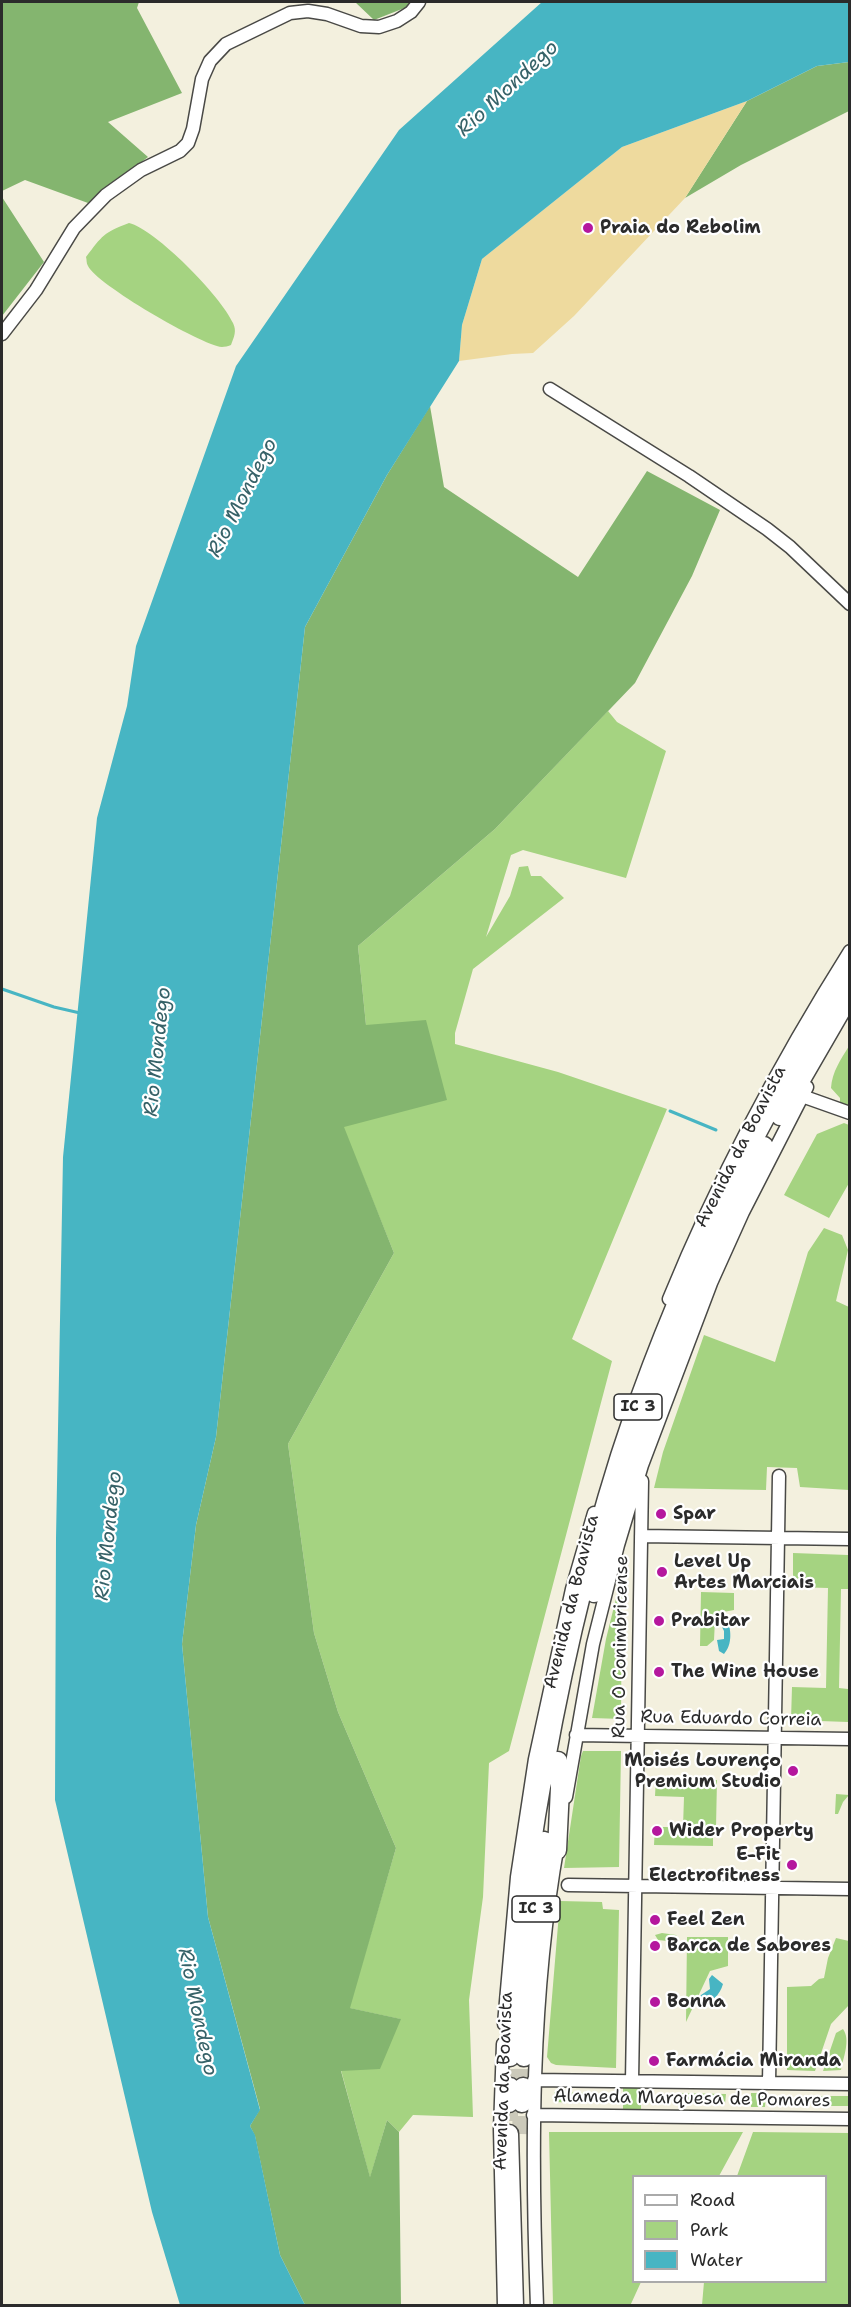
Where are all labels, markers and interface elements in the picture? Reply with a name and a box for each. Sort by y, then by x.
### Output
water label: Rio Mondego [452,36,564,142]
place label: Praia do Rebolim [600,217,761,239]
marker: Praia do Rebolim [581,221,595,235]
water label: Rio Mondego [203,435,283,561]
water label: Rio Mondego [139,986,177,1118]
street label: Avenida da Boavista [691,1062,791,1232]
road number: IC 3 [614,1394,662,1420]
water label: Rio Mondego [90,1470,128,1602]
place label: Spar [673,1503,716,1525]
marker: Spar [654,1507,668,1521]
street label: Avenida da Boavista [540,1513,604,1691]
place label: Level Up Artes Marciais [674,1551,814,1594]
street label: Rua O Conimbricense [609,1555,633,1739]
marker: Level Up Artes Marciais [655,1565,669,1579]
place label: Prabitar [671,1610,750,1632]
marker: Prabitar [652,1614,666,1628]
place label: The Wine House [671,1661,819,1683]
marker: The Wine House [652,1665,666,1679]
street label: Rua Eduardo Correia [640,1707,822,1731]
place label: Moisés Lourenço Premium Studio [624,1750,781,1792]
marker: Moisés Lourenço Premium Studio [786,1764,800,1778]
place label: Wider Property [669,1820,814,1842]
marker: Wider Property [650,1824,664,1838]
place label: E-Fit Electrofitness [649,1844,780,1886]
marker: E-Fit Electrofitness [785,1858,799,1872]
road number: IC 3 [512,1896,560,1922]
place label: Feel Zen [667,1909,745,1931]
marker: Feel Zen [648,1913,662,1927]
place label: Barca de Sabores [667,1935,831,1957]
marker: Barca de Sabores [648,1939,662,1953]
water label: Rio Mondego [172,1946,222,2078]
street label: Avenida da Boavista [490,1991,518,2171]
place label: Bonna [667,1991,726,2013]
marker: Bonna [648,1995,662,2009]
place label: Farmácia Miranda [666,2050,841,2072]
marker: Farmácia Miranda [647,2054,661,2068]
street label: Alameda Marquesa de Pomares [553,2086,831,2112]
legend [632,2175,827,2283]
text: Road [690,2188,735,2212]
text: Park [690,2218,729,2242]
text: Water [690,2248,743,2272]

